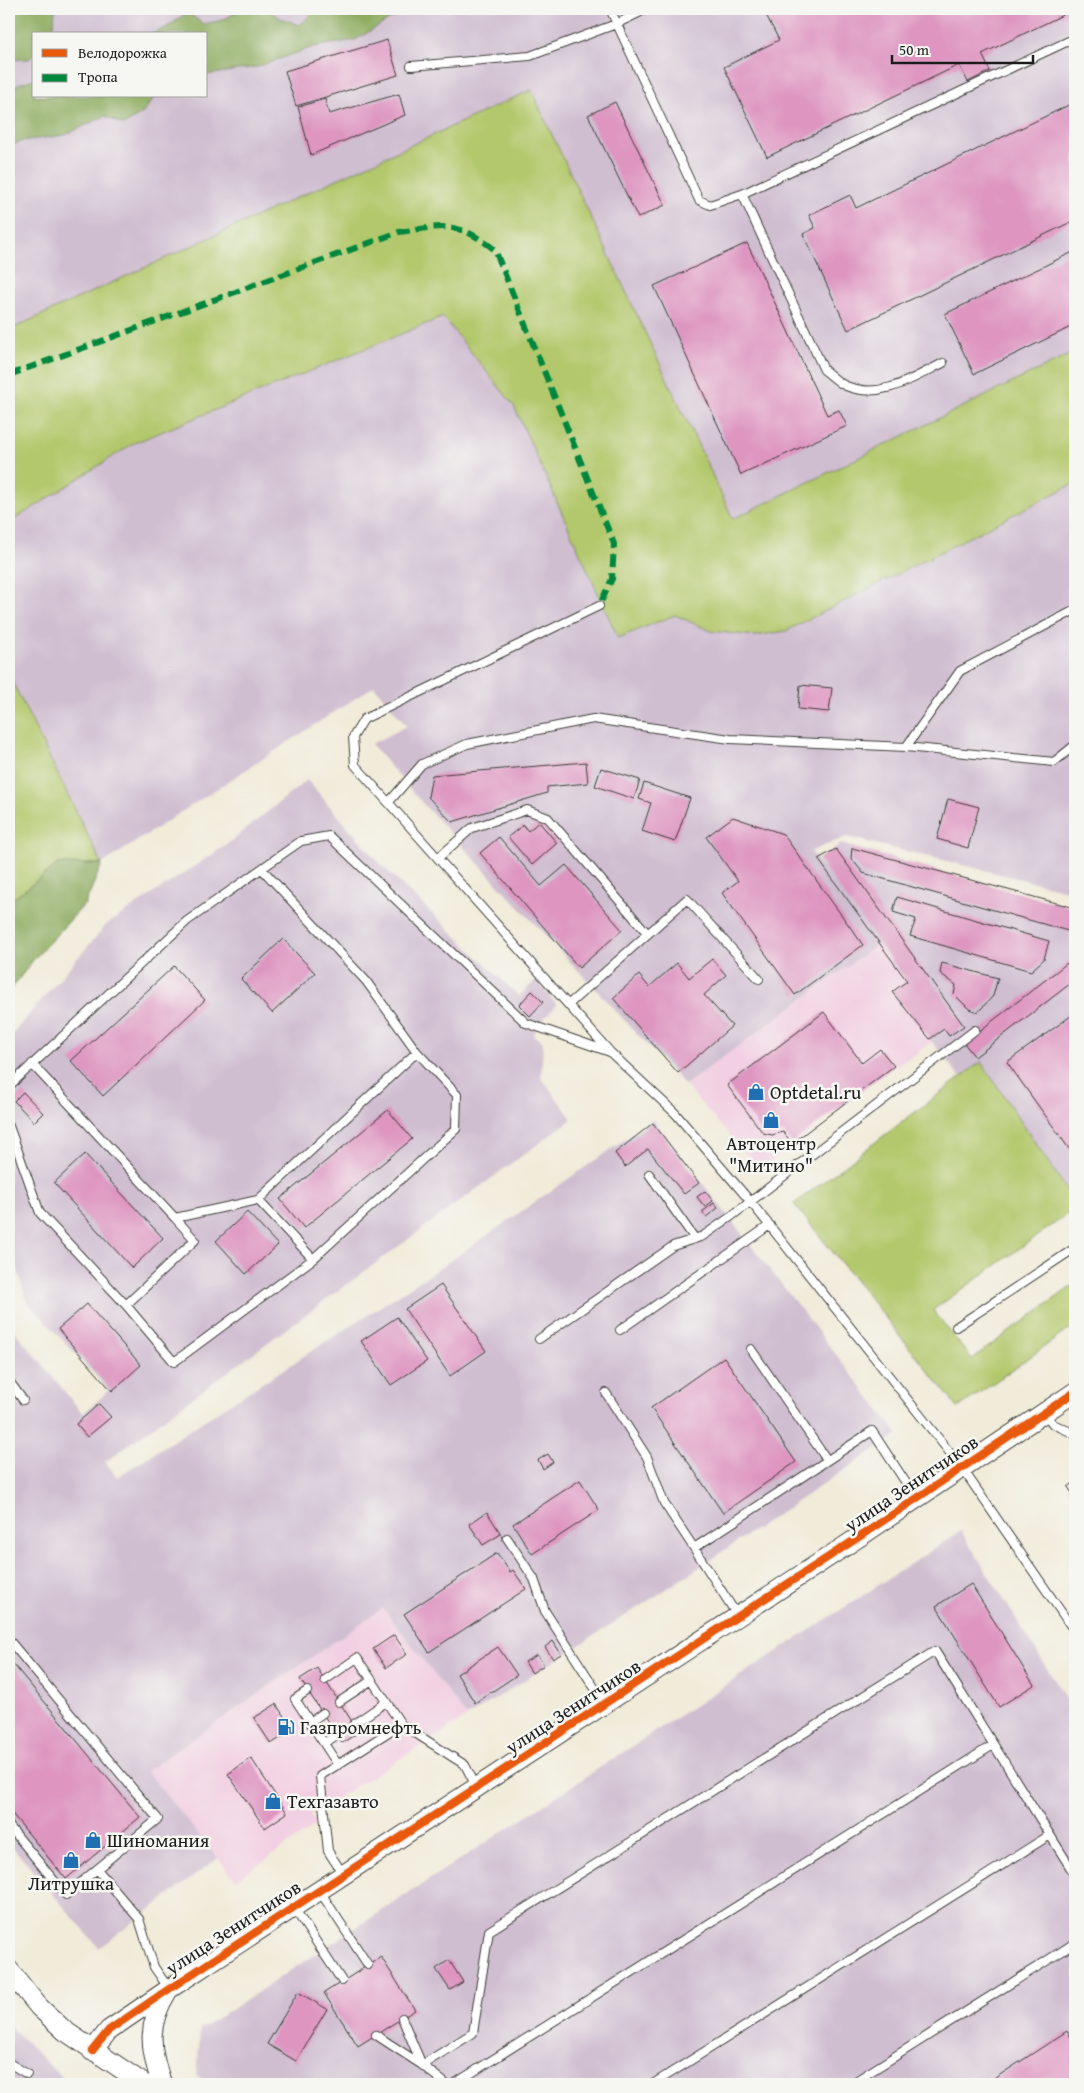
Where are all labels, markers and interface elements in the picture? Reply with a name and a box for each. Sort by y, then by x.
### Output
legend [32,32,208,98]
scale bar [892,32,1033,64]
text: 50 m [899,39,930,60]
text: Велодорожка [78,42,168,63]
text: Тропа [78,66,119,87]
place label: Optdetal.ru [770,1078,862,1106]
shop icon: Optdetal.ru [746,1082,766,1102]
shop icon: Автоцентр "Митино" [761,1110,781,1130]
place label: Автоцентр "Митино" [726,1129,816,1179]
street label: улица Зенитчиков [838,1428,984,1539]
street label: улица Зенитчиков [499,1652,646,1761]
place label: Газпромнефть [300,1713,422,1741]
fuel station icon: Газпромнефть [276,1717,296,1737]
place label: Техгазавто [287,1787,379,1815]
shop icon: Техгазавто [263,1791,283,1811]
place label: Шиномания [107,1826,210,1854]
shop icon: Шиномания [83,1830,103,1850]
shop icon: Литрушка [61,1850,81,1870]
place label: Литрушка [28,1869,114,1897]
street label: улица Зенитчиков [159,1873,306,1982]

